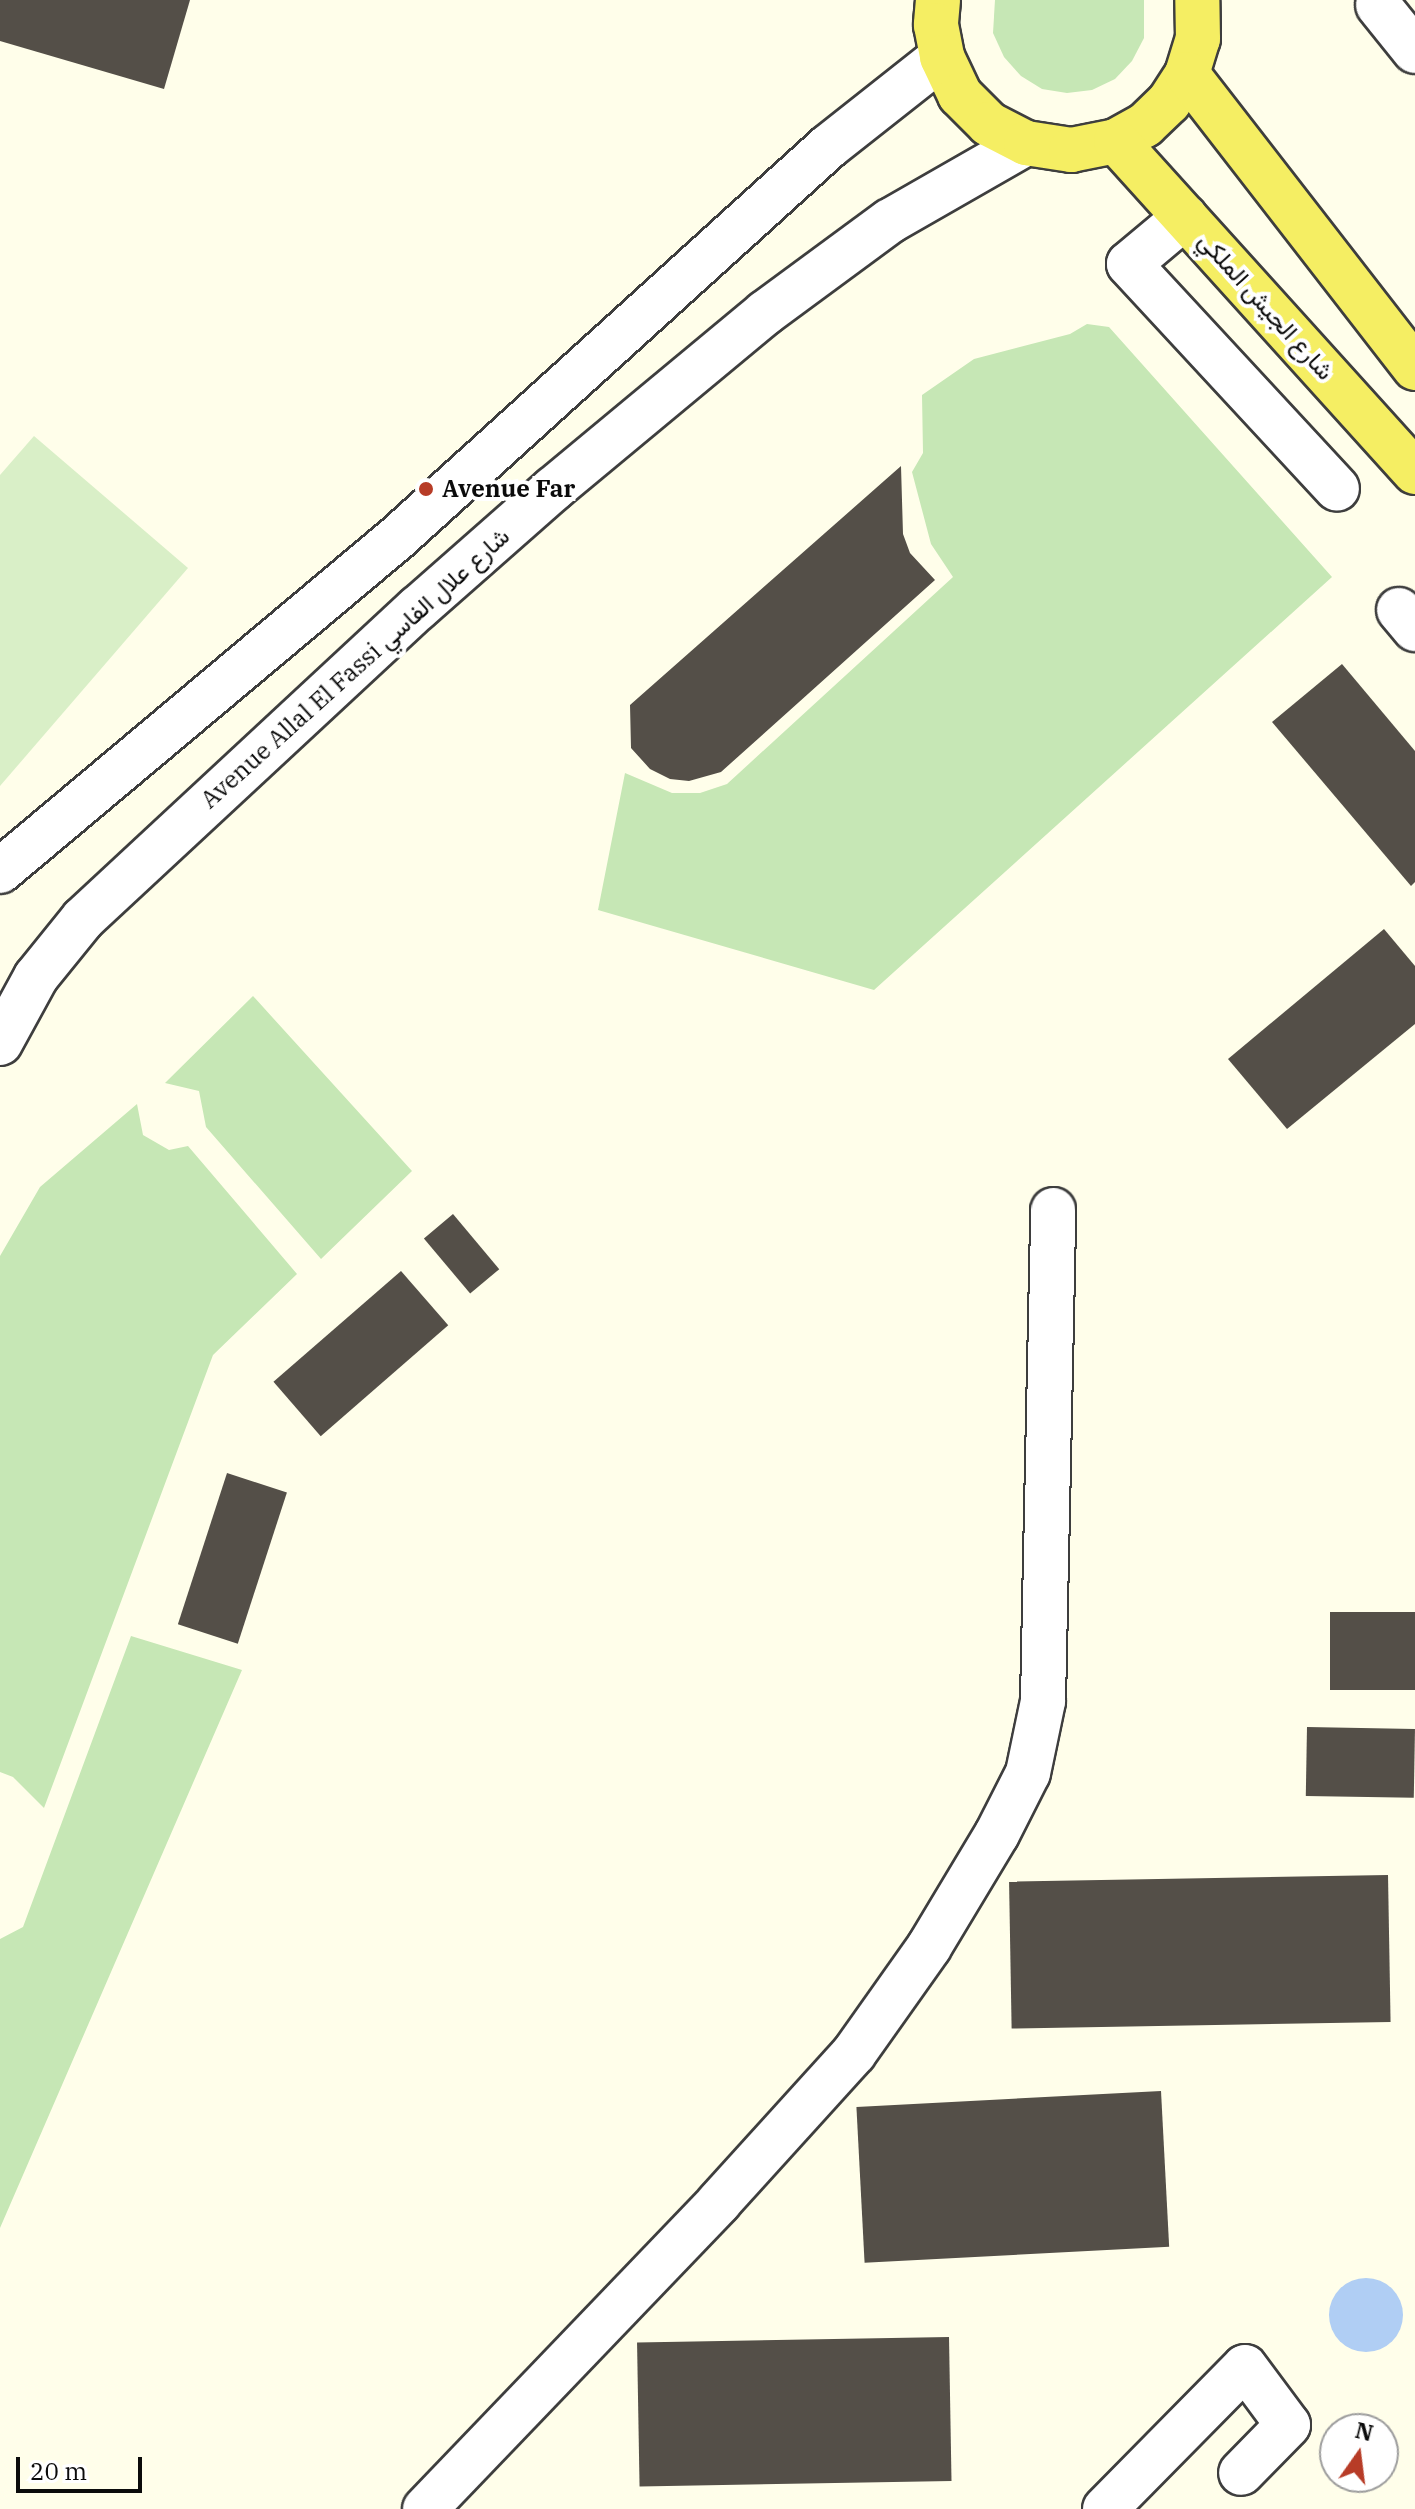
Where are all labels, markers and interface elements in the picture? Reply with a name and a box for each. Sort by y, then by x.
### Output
street label: شارع الجيش الملكي [1192,226,1340,386]
place label: Avenue Far [442,475,575,503]
marker: Avenue Far [417,480,435,498]
street label: Avenue Allal El Fassi شارع علال الفاسي [195,522,515,814]
north arrow [1319,2413,1399,2493]
text: N [1352,2415,1376,2447]
scale bar [20,2441,146,2491]
text: 20 m [30,2455,87,2487]

